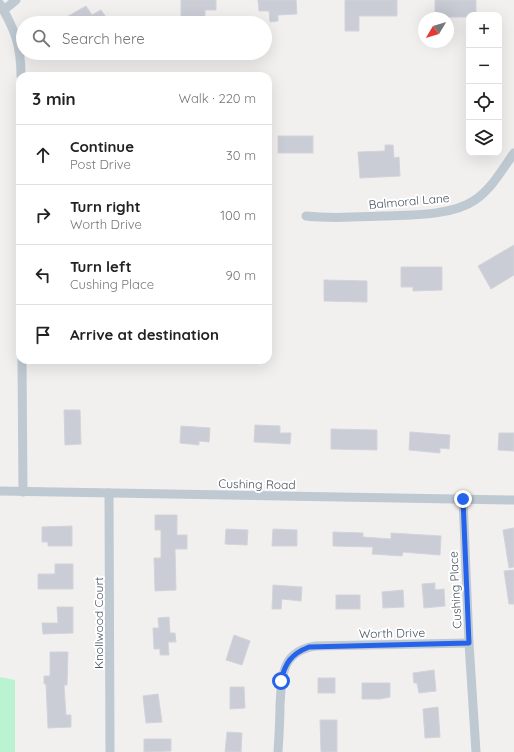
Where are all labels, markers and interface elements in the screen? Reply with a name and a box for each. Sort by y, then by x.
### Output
north arrow [418,12,454,48]
map controls [466,12,502,156]
button: + [466,12,502,48]
search box [16,16,272,60]
icon: search [30,27,52,49]
text: Search here [62,29,145,48]
button: − [466,48,502,84]
button: locate [466,84,502,120]
text: 3 min [32,88,76,109]
text: Walk · 220 m [179,90,256,106]
button: layers [466,120,502,156]
text: Continue [70,137,134,156]
icon: ahead [32,144,54,166]
text: 30 m [226,147,256,163]
text: Post Drive [70,156,131,172]
street label: Balmoral Lane [368,190,450,212]
text: Turn right [70,197,141,216]
icon: right [32,204,54,226]
text: 100 m [220,207,256,223]
text: Worth Drive [70,216,142,232]
text: Turn left [70,257,132,276]
icon: left [32,264,54,286]
text: 90 m [226,267,256,283]
text: Cushing Place [70,276,154,292]
icon: arrive [32,324,54,346]
text: Arrive at destination [70,325,219,344]
street label: Cushing Road [218,476,296,492]
route end [454,490,472,508]
street label: Cushing Place [445,551,465,629]
street label: Knollwood Court [91,577,106,669]
street label: Worth Drive [359,625,426,641]
route start [272,672,290,690]

